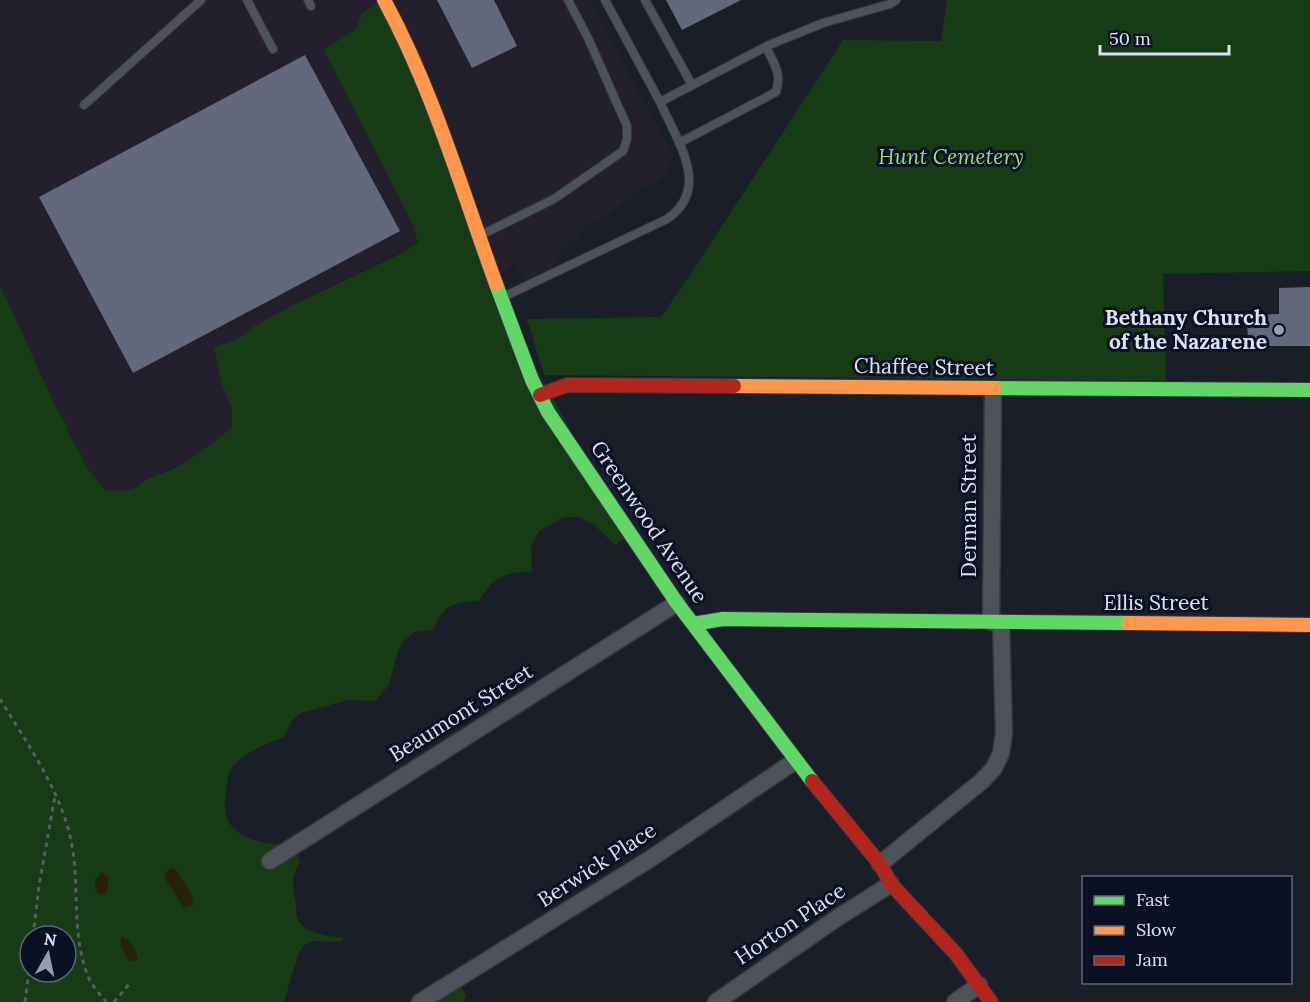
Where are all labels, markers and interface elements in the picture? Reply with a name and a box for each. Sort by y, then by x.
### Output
scale bar [1100,18,1229,56]
text: 50 m [1109,27,1151,50]
park label: Hunt Cemetery [878,143,1024,170]
place label: Bethany Church of the Nazarene [1105,304,1267,355]
marker: Bethany Church of the Nazarene [1272,323,1286,337]
street label: Chaffee Street [854,352,995,381]
street label: Derman Street [955,433,982,578]
street label: Greenwood Avenue [585,435,714,608]
street label: Ellis Street [1103,589,1209,616]
street label: Beaumont Street [384,657,538,768]
street label: Berwick Place [532,816,661,913]
legend [1082,876,1292,984]
street label: Horton Place [729,877,850,970]
text: Fast [1136,888,1170,911]
text: Slow [1136,918,1176,941]
north arrow [18,924,78,984]
text: N [43,928,58,950]
text: Jam [1135,948,1168,971]

